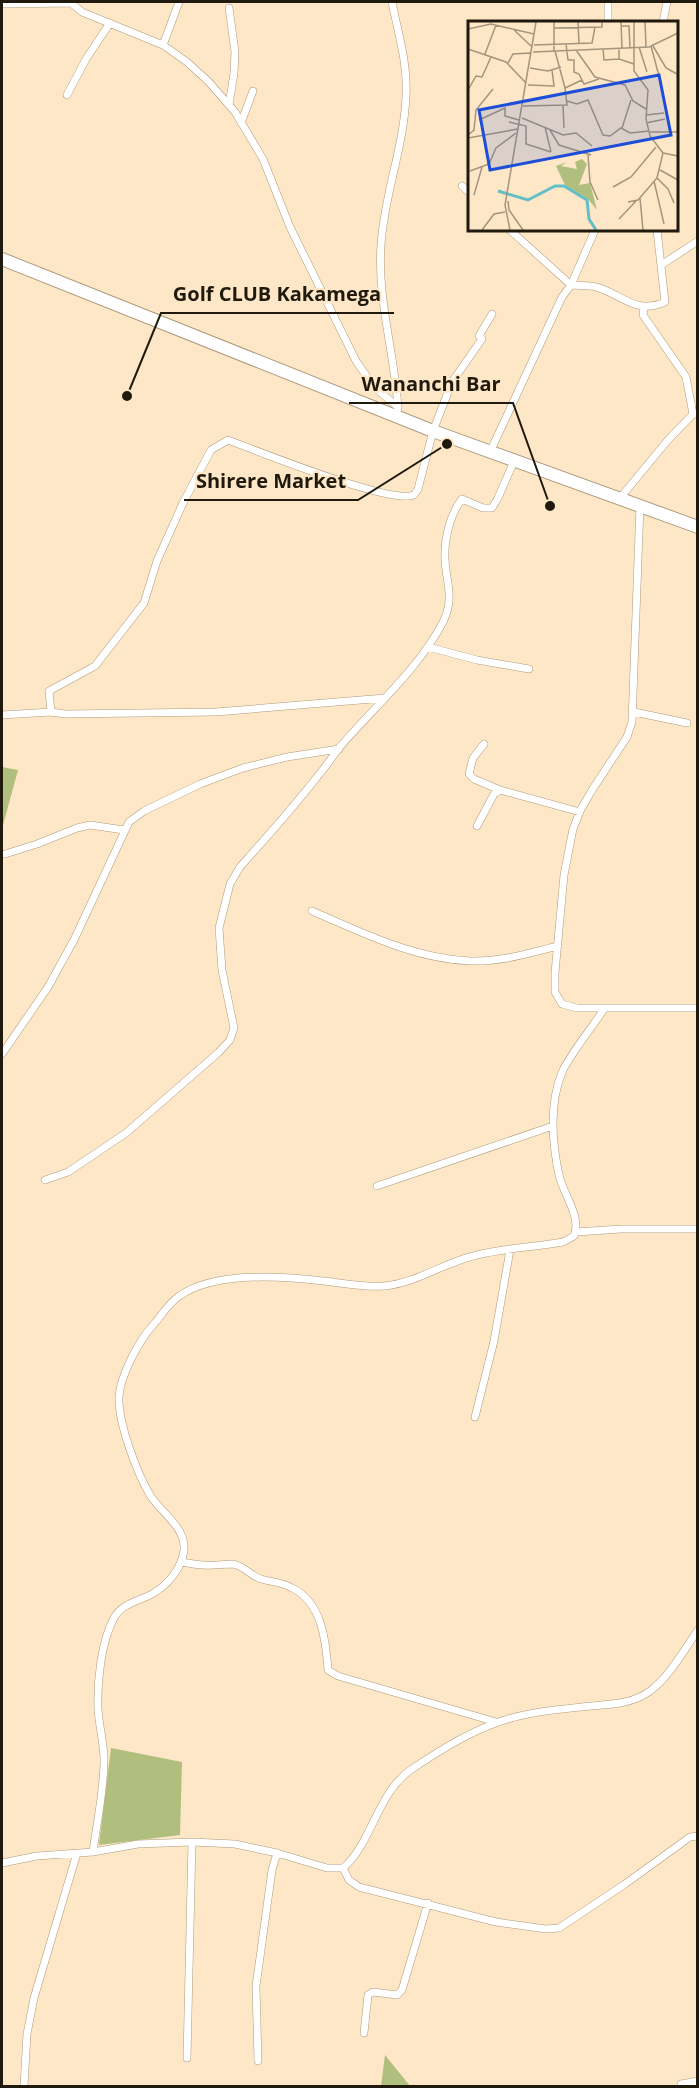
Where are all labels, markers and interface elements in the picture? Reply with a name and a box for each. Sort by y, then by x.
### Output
inset map [468,21,678,231]
callout: Golf CLUB Kakamega [161,275,394,313]
text: Golf CLUB Kakamega [173,280,381,307]
callout: Wananchi Bar [349,365,513,403]
text: Wananchi Bar [361,370,501,397]
callout: Shirere Market [184,462,358,500]
text: Shirere Market [196,467,346,494]

